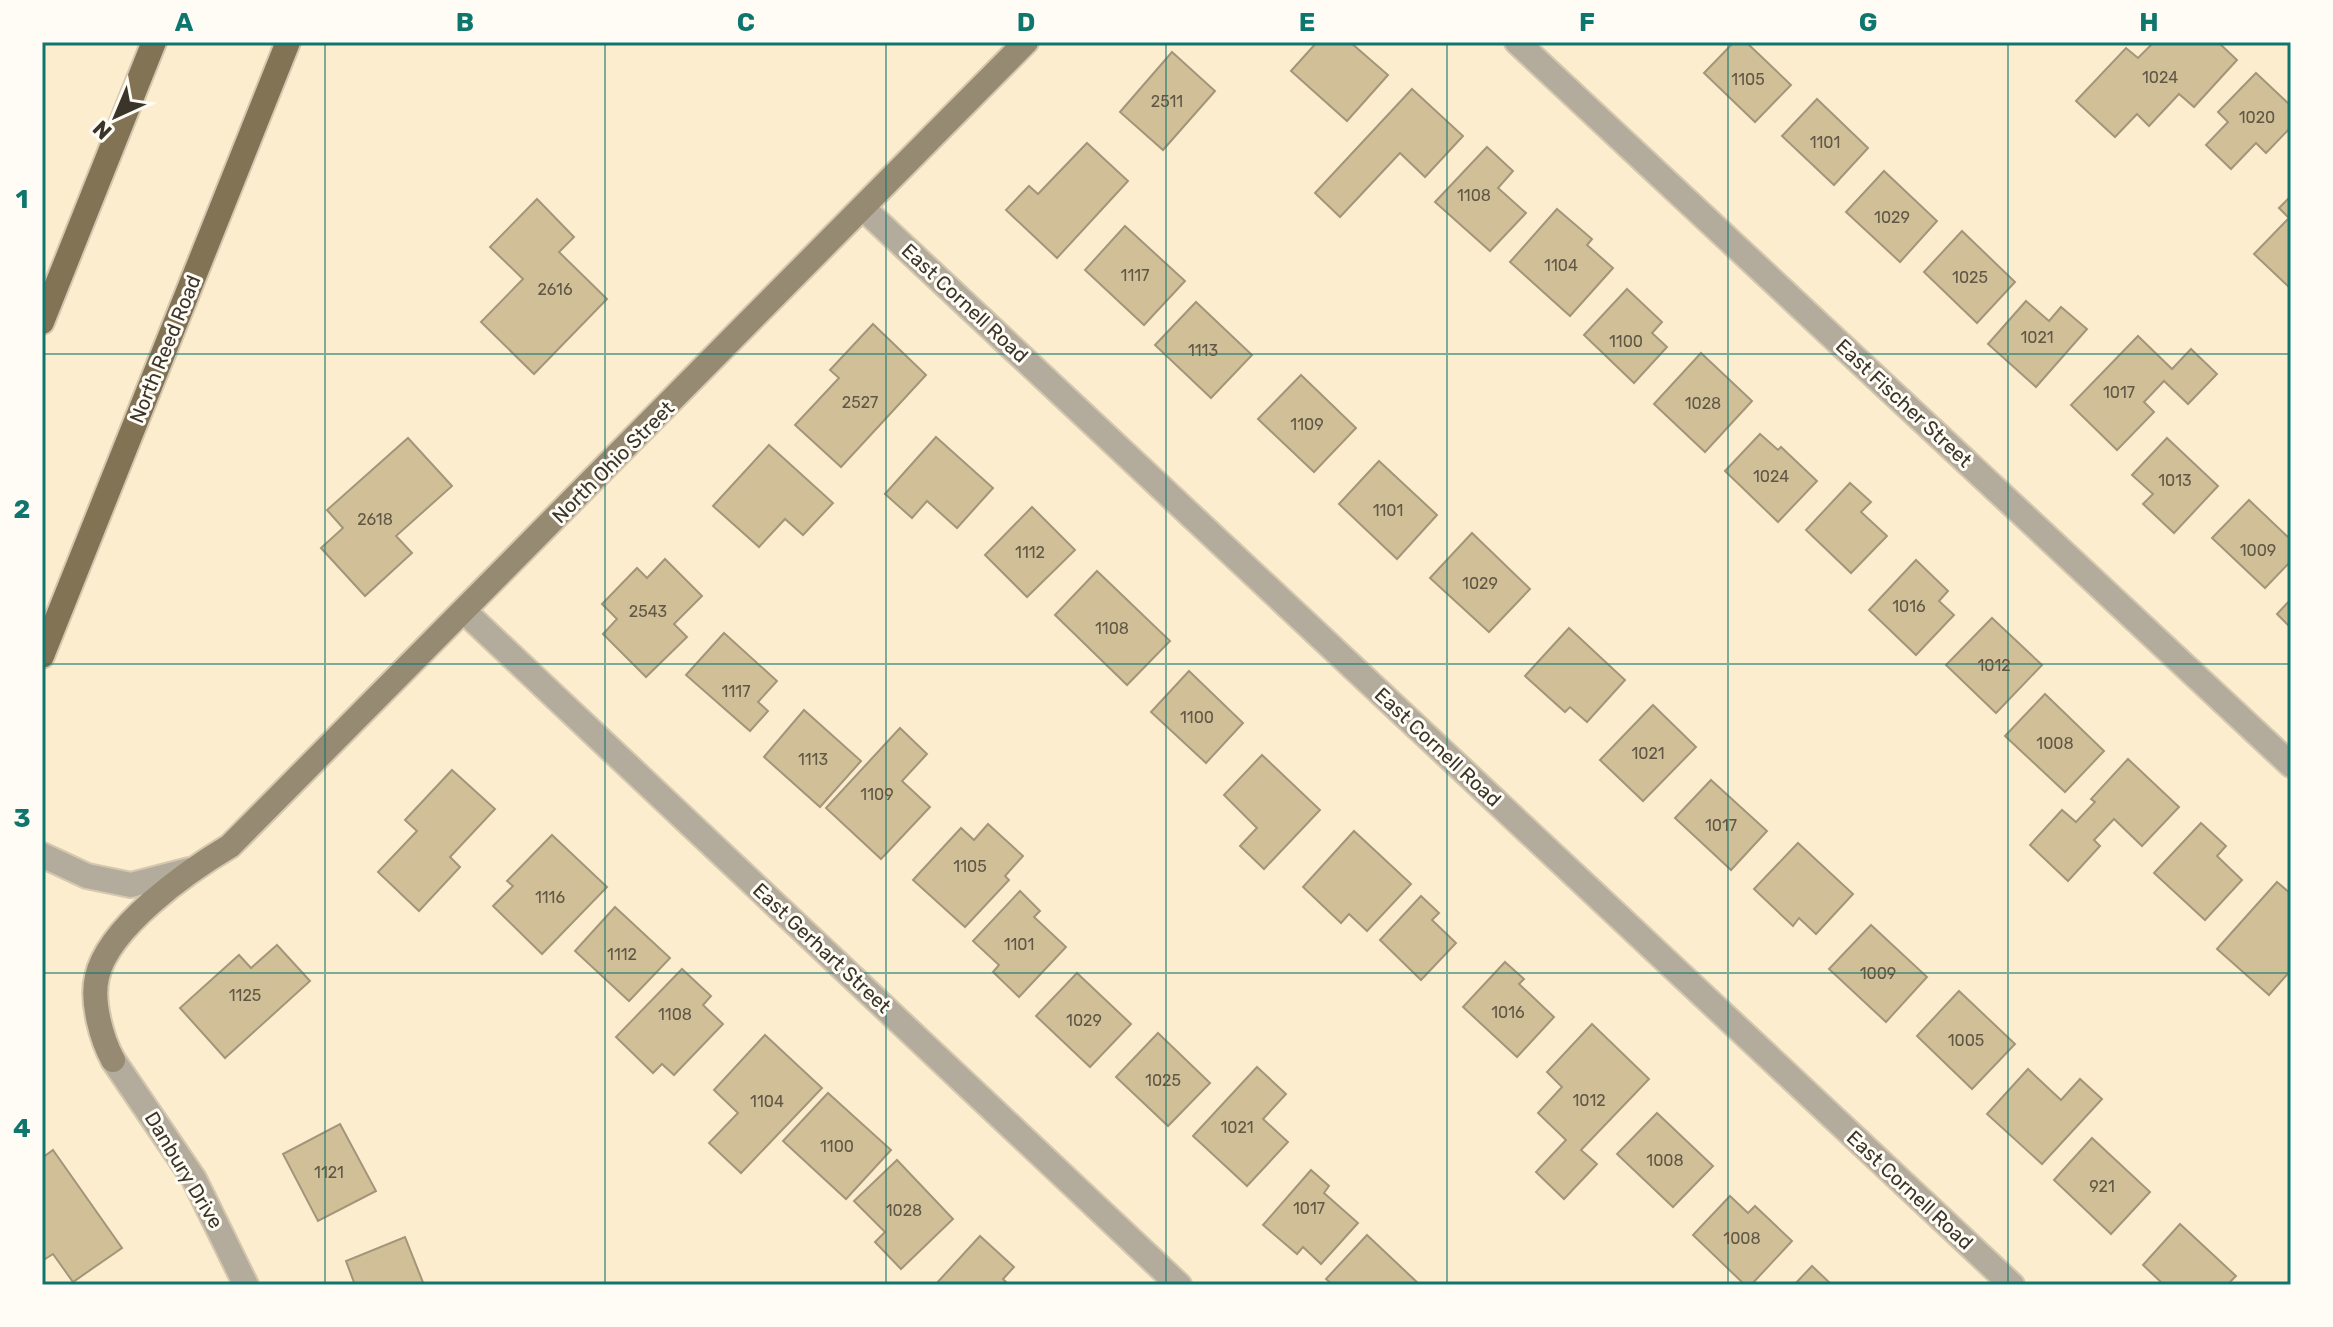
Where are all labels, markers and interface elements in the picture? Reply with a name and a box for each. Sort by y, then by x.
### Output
text: A [175,7,194,38]
text: B [456,7,474,38]
text: C [737,7,755,38]
text: D [1017,7,1035,38]
text: E [1299,7,1315,38]
text: F [1579,7,1595,38]
text: G [1859,7,1877,38]
text: H [2139,7,2159,38]
house number: 1024 [2142,68,2178,87]
house number: 1105 [1731,70,1765,89]
north arrow [76,76,156,156]
house number: 2511 [1151,92,1183,111]
house number: 1020 [2239,108,2275,127]
text: N [87,115,118,145]
house number: 1101 [1810,133,1840,152]
text: 1 [16,184,28,215]
house number: 1108 [1457,186,1491,205]
house number: 1029 [1874,208,1910,227]
street label: East Cornell Road [897,238,1033,368]
house number: 1104 [1544,256,1578,275]
house number: 1117 [1121,266,1149,285]
house number: 1025 [1952,268,1988,287]
street label: North Reed Road [124,272,206,426]
house number: 2616 [537,280,573,299]
house number: 1021 [2020,328,2054,347]
house number: 1100 [1609,332,1643,351]
street label: East Fischer Street [1831,334,1977,472]
house number: 1113 [1188,341,1218,360]
house number: 1017 [2103,383,2135,402]
house number: 2527 [842,393,878,412]
house number: 1028 [1685,394,1721,413]
street label: North Ohio Street [547,396,679,528]
house number: 1109 [1290,415,1324,434]
house number: 1024 [1753,467,1789,486]
house number: 1013 [2158,471,2192,490]
text: 2 [14,494,30,525]
house number: 1101 [1373,501,1403,520]
house number: 2618 [357,510,393,529]
house number: 1009 [2240,541,2276,560]
house number: 1112 [1015,543,1045,562]
house number: 1029 [1462,574,1498,593]
house number: 1016 [1892,597,1926,616]
house number: 2543 [629,602,667,621]
house number: 1108 [1095,619,1129,638]
house number: 1012 [1977,656,2011,675]
house number: 1117 [722,682,750,701]
street label: East Cornell Road [1370,682,1506,812]
house number: 1100 [1180,708,1214,727]
house number: 1008 [2036,734,2074,753]
house number: 1021 [1631,744,1665,763]
house number: 1113 [798,750,828,769]
house number: 1109 [860,785,894,804]
text: 3 [13,803,31,834]
house number: 1017 [1705,816,1737,835]
house number: 1105 [953,857,987,876]
street label: East Gerhart Street [748,878,896,1018]
house number: 1116 [535,888,565,907]
house number: 1101 [1004,935,1034,954]
house number: 1112 [607,945,637,964]
house number: 1009 [1860,964,1896,983]
house number: 1125 [229,986,261,1005]
house number: 1016 [1491,1003,1525,1022]
house number: 1108 [658,1005,692,1024]
house number: 1029 [1066,1011,1102,1030]
house number: 1005 [1948,1031,1984,1050]
house number: 1025 [1145,1071,1181,1090]
house number: 1012 [1572,1091,1606,1110]
house number: 1104 [750,1092,784,1111]
street label: Danbury Drive [140,1107,228,1233]
text: 4 [13,1113,31,1144]
house number: 1021 [1220,1118,1254,1137]
street label: East Cornell Road [1842,1125,1978,1255]
house number: 1100 [820,1137,854,1156]
house number: 1008 [1646,1151,1684,1170]
house number: 1121 [314,1163,344,1182]
house number: 921 [2089,1177,2115,1196]
house number: 1017 [1293,1199,1325,1218]
house number: 1028 [886,1201,922,1220]
house number: 1008 [1723,1229,1761,1248]

